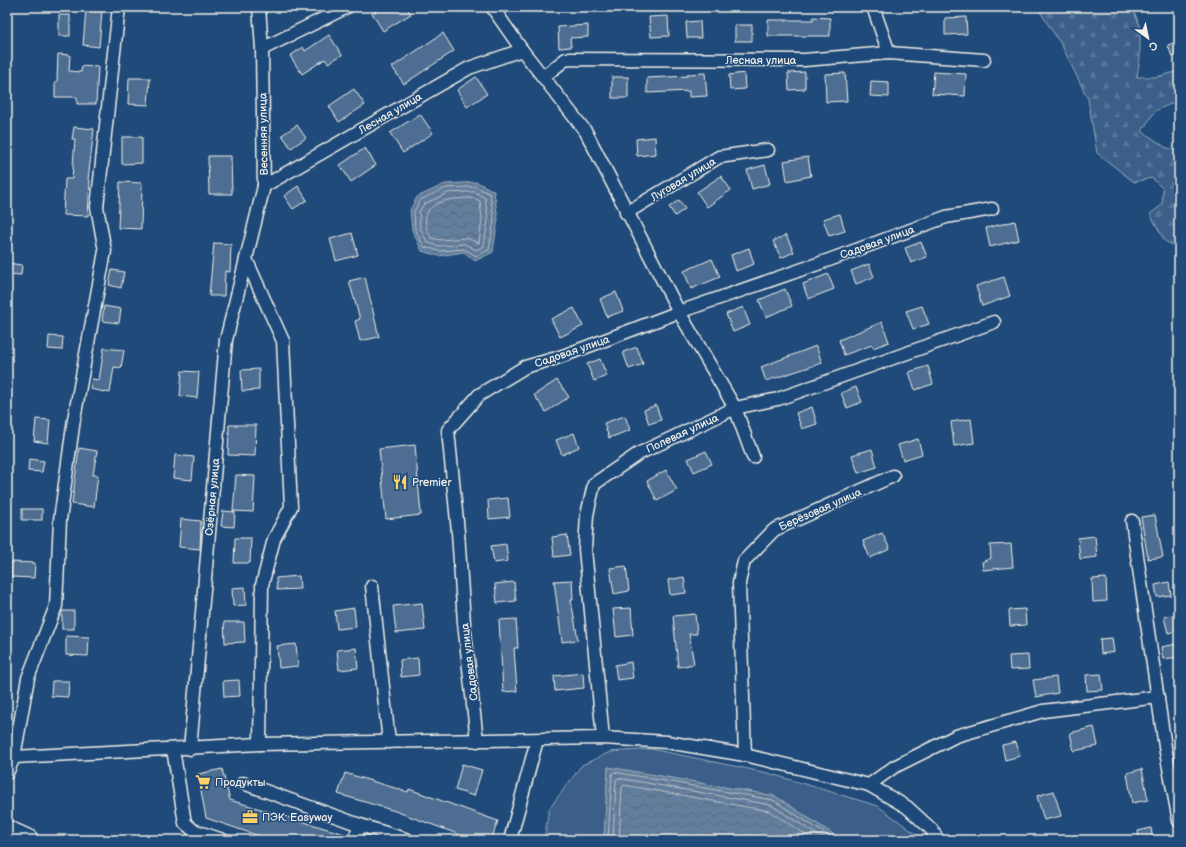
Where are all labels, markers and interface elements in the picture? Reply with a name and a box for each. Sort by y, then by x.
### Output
north arrow [1128,18,1168,58]
text: С [1146,38,1160,54]
street label: Лесная улица [725,54,797,67]
street label: Лесная улица [355,90,425,137]
street label: Весенняя улица [256,92,271,175]
street label: Луговая улица [648,155,719,204]
street label: Садовая улица [838,223,917,262]
street label: Садовая улица [533,332,612,370]
street label: Полевая улица [644,411,721,456]
street label: Озёрная улица [203,457,222,536]
restaurant icon: Premier [391,473,409,491]
place label: Premier [412,476,452,489]
street label: Берёзовая улица [777,485,864,533]
street label: Садовая улица [458,622,481,702]
supermarket icon: Продукты [194,773,212,791]
place label: Продукты [215,776,266,789]
office icon: ПЭК: Easyway [241,808,259,826]
place label: ПЭК: Easyway [262,811,332,824]

